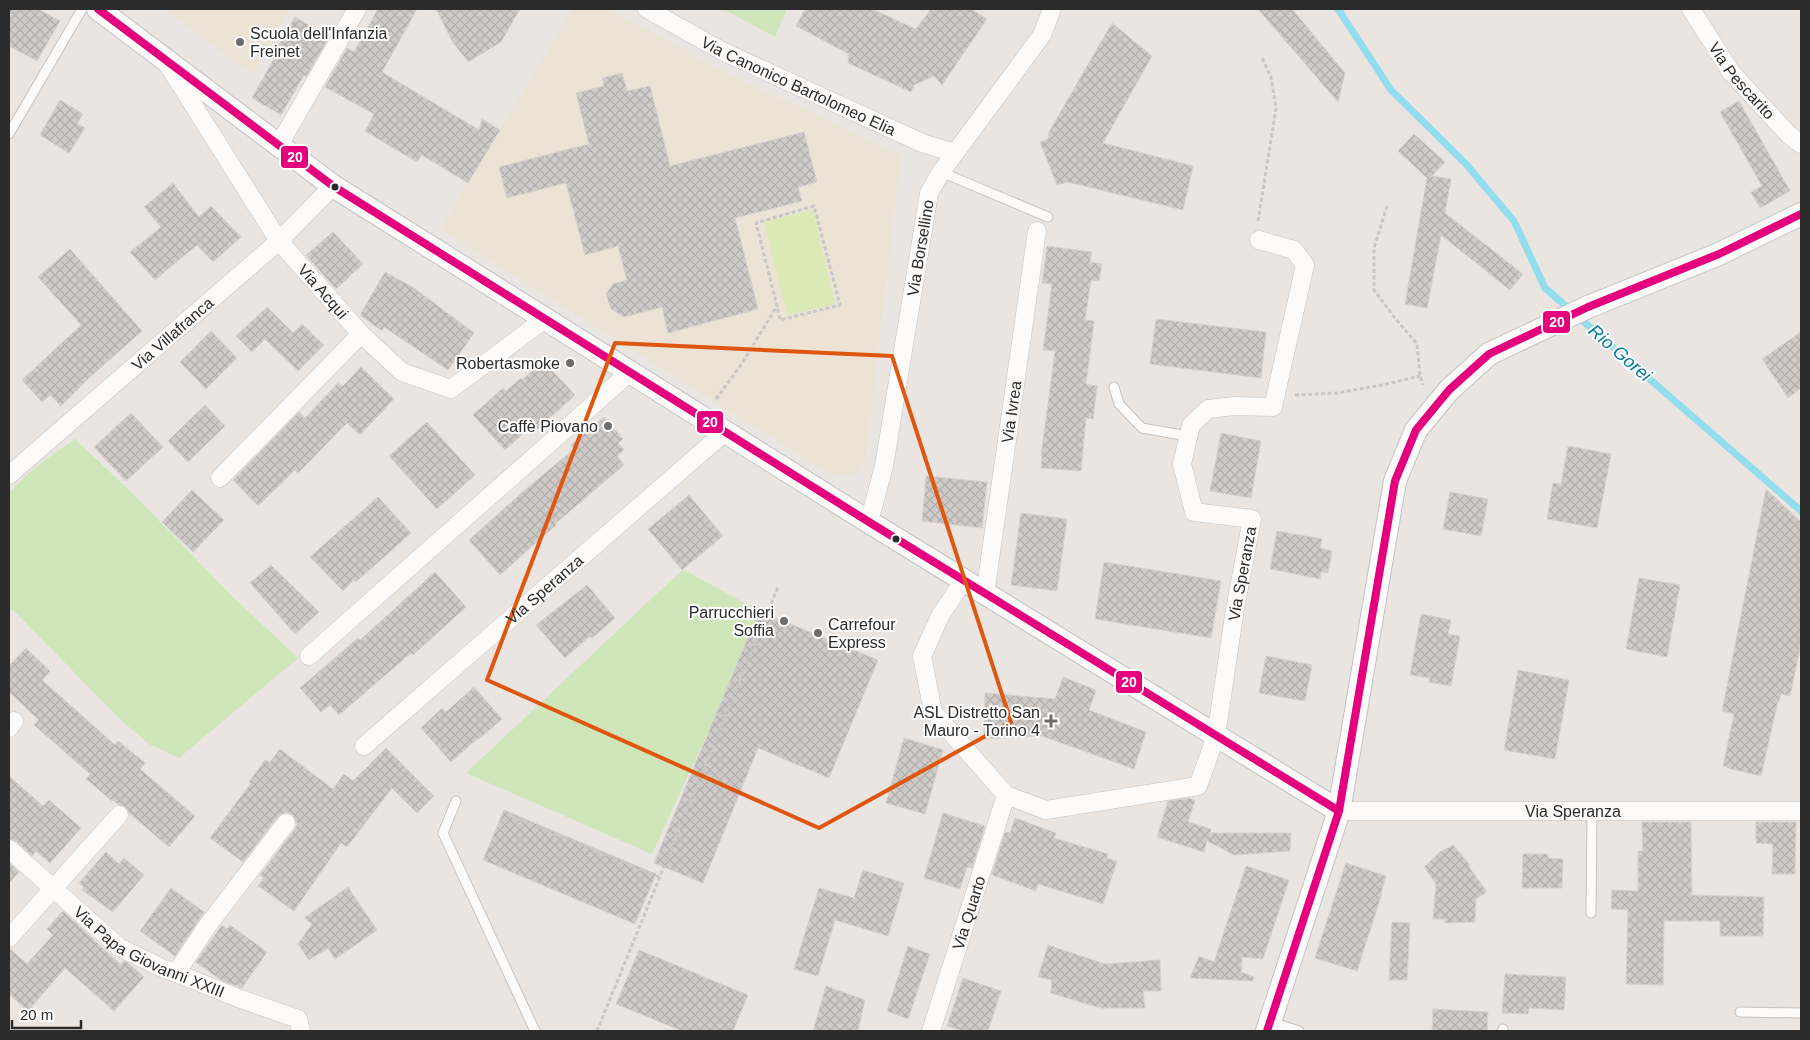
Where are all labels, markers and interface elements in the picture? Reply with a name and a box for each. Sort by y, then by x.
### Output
place label: Scuola dell'Infanzia Freinet [250,25,387,60]
street label: Via Canonico Bartolomeo Elia [698,33,898,138]
marker: Scuola dell'Infanzia Freinet [234,36,246,48]
street label: Via Pescarito [1706,39,1778,122]
line badge: 20 [280,145,309,169]
text: 20 [287,149,303,165]
unlabelled marker [330,182,340,192]
street label: Via Borsellino [904,198,936,297]
street label: Via Acqui [295,261,352,322]
street label: Via Villafranca [128,294,216,373]
line badge: 20 [1542,310,1571,334]
text: 20 [1549,314,1565,330]
water label: Rio Gorei [1585,321,1656,386]
place label: Robertasmoke [456,355,560,372]
marker: Robertasmoke [564,357,576,369]
street label: Via Ivrea [998,379,1024,444]
line badge: 20 [696,410,724,434]
text: 20 [702,414,718,430]
place label: Caffè Piovano [498,418,598,435]
marker: Caffè Piovano [602,420,614,432]
street label: Via Speranza [1225,525,1259,622]
unlabelled marker [891,534,901,544]
street label: Via Speranza [503,551,586,627]
place label: Parrucchieri Soffia [689,604,774,639]
marker: Parrucchieri Soffia [778,615,790,627]
place label: Carrefour Express [828,616,896,651]
marker: Carrefour Express [812,627,824,639]
line badge: 20 [1115,670,1143,694]
text: 20 [1121,674,1137,690]
place label: ASL Distretto San Mauro - Torino 4 [913,704,1040,739]
marker: ASL Distretto San Mauro - Torino 4 [1044,714,1058,728]
street label: Via Speranza [1525,803,1621,820]
street label: Via Quarto [949,874,988,952]
street label: Via Papa Giovanni XXIII [71,903,227,1000]
scale bar [12,998,81,1030]
text: 20 m [20,1006,53,1023]

